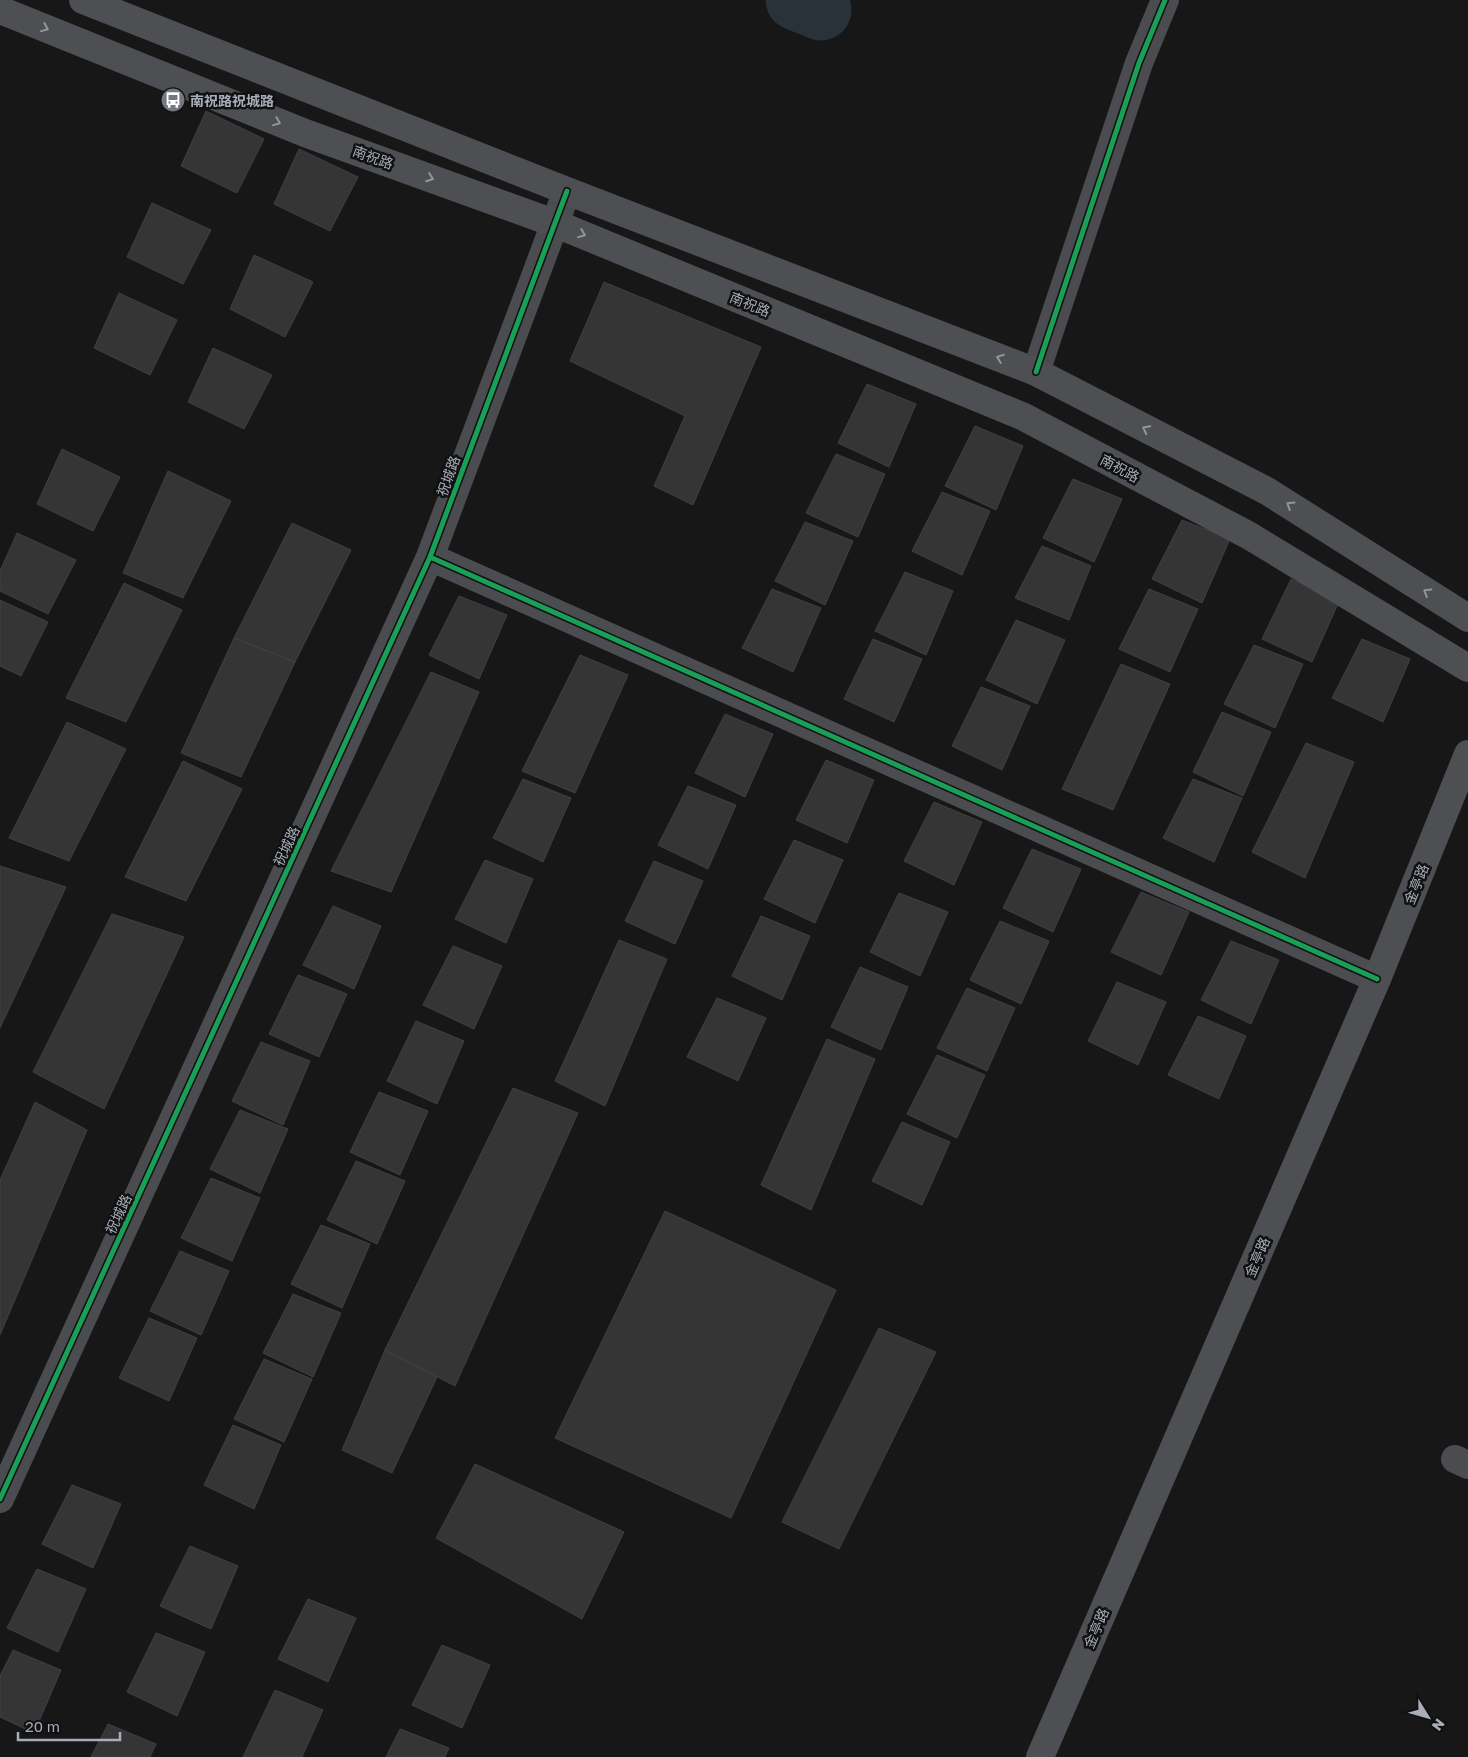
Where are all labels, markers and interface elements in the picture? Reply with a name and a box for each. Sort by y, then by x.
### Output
one-way arrow [40,22,49,33]
bus stop icon: 南祝路祝城路 [160,87,186,113]
place label: 南祝路祝城路 [190,92,274,109]
one-way arrow [272,115,281,126]
street label: 南祝路 [350,142,396,172]
one-way arrow [425,172,433,182]
one-way arrow [577,228,586,239]
street label: 南祝路 [727,288,773,320]
one-way arrow [996,354,1005,365]
one-way arrow [1142,425,1151,435]
street label: 南祝路 [1097,451,1143,485]
street label: 祝城路 [433,453,463,499]
one-way arrow [1286,502,1295,512]
one-way arrow [1423,589,1432,599]
street label: 祝城路 [269,823,303,869]
street label: 金亭路 [1400,861,1432,907]
street label: 祝城路 [101,1191,135,1237]
street label: 金亭路 [1241,1234,1273,1280]
street label: 金亭路 [1080,1605,1112,1651]
north arrow [1403,1692,1453,1742]
scale bar [18,1710,120,1742]
text: N [1429,1716,1449,1734]
text: 20 m [25,1717,60,1735]

